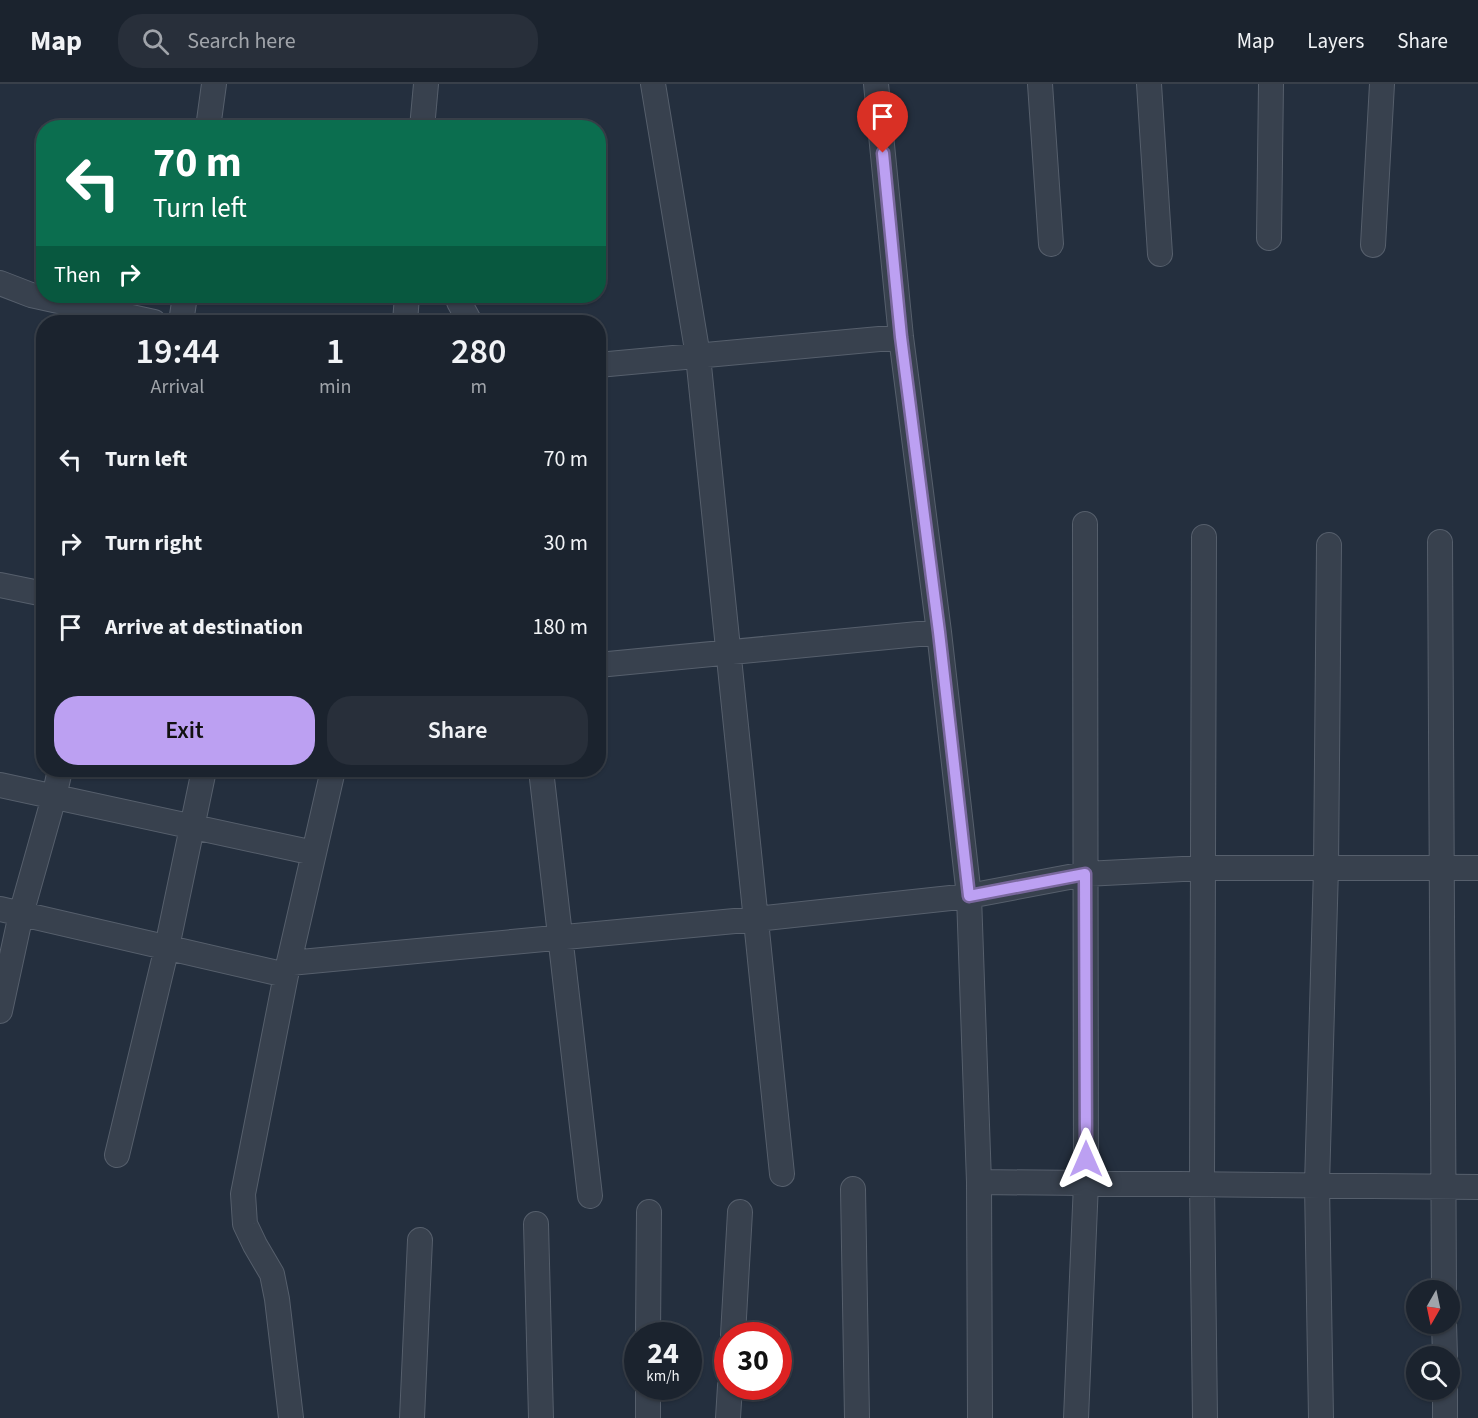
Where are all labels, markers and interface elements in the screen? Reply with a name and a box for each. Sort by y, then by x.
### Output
search box [118,14,538,68]
text: Map [30,21,82,61]
icon: search [139,25,172,58]
text: Search here [187,25,296,57]
text: Map [1237,26,1274,56]
text: Layers [1307,26,1364,56]
text: Share [1397,26,1448,56]
pin [857,91,908,153]
icon: arrive [866,100,899,133]
text: 70 m [153,133,242,193]
icon: left [54,144,132,222]
text: Turn left [153,189,247,228]
icon: right [113,258,146,291]
text: Then [54,259,101,291]
text: 19:44 [136,326,219,377]
text: 1 [326,326,344,377]
text: 280 [451,326,506,377]
text: Arrival [151,373,204,401]
text: min [319,373,351,401]
text: m [470,373,487,401]
icon: left [54,443,87,476]
text: Turn left [105,443,187,475]
text: 70 m [543,443,588,475]
icon: right [54,527,87,560]
text: Turn right [105,527,202,559]
text: 30 m [543,527,588,559]
icon: arrive [54,611,87,644]
text: Arrive at destination [105,611,303,643]
text: 180 m [533,611,588,643]
button: Exit [54,696,315,765]
button: Share [327,696,588,765]
position arrow [1054,1127,1118,1191]
north arrow [1406,1280,1460,1334]
map controls [1406,1280,1460,1400]
speed limit sign: 30 [714,1322,792,1400]
text: 24 [647,1332,679,1375]
button: search [1406,1346,1460,1400]
text: km/h [646,1366,680,1387]

